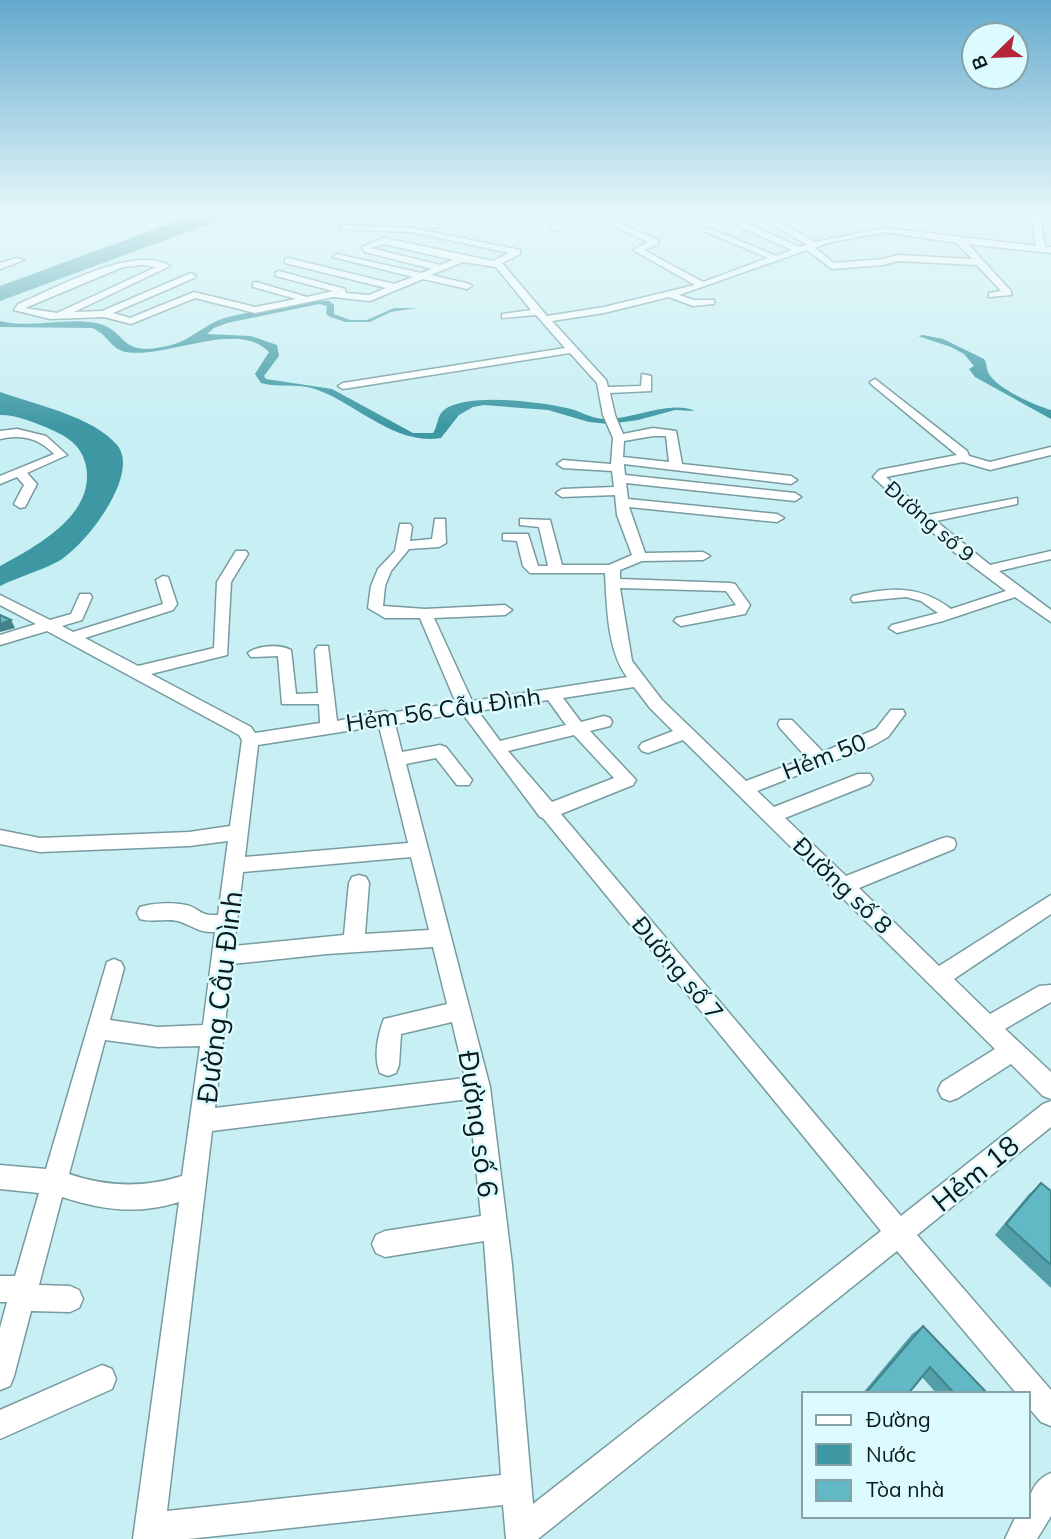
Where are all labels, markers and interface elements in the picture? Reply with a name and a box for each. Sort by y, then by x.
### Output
north arrow [960,21,1030,91]
text: B [966,52,993,73]
street label: Đường số 9 [880,475,980,567]
street label: Hẻm 56 Cẫu Đình [344,680,542,738]
street label: Hẻm 50 [778,726,870,786]
street label: Đường số 8 [787,830,899,940]
street label: Đường Cầu Đình [189,889,249,1105]
street label: Đường số 7 [626,910,730,1026]
street label: Đường số 6 [451,1048,507,1200]
street label: Hẻm 18 [924,1127,1026,1219]
legend [802,1392,1030,1518]
text: Đường [866,1406,931,1432]
text: Nước [866,1441,916,1467]
text: Tòa nhà [866,1476,944,1502]

